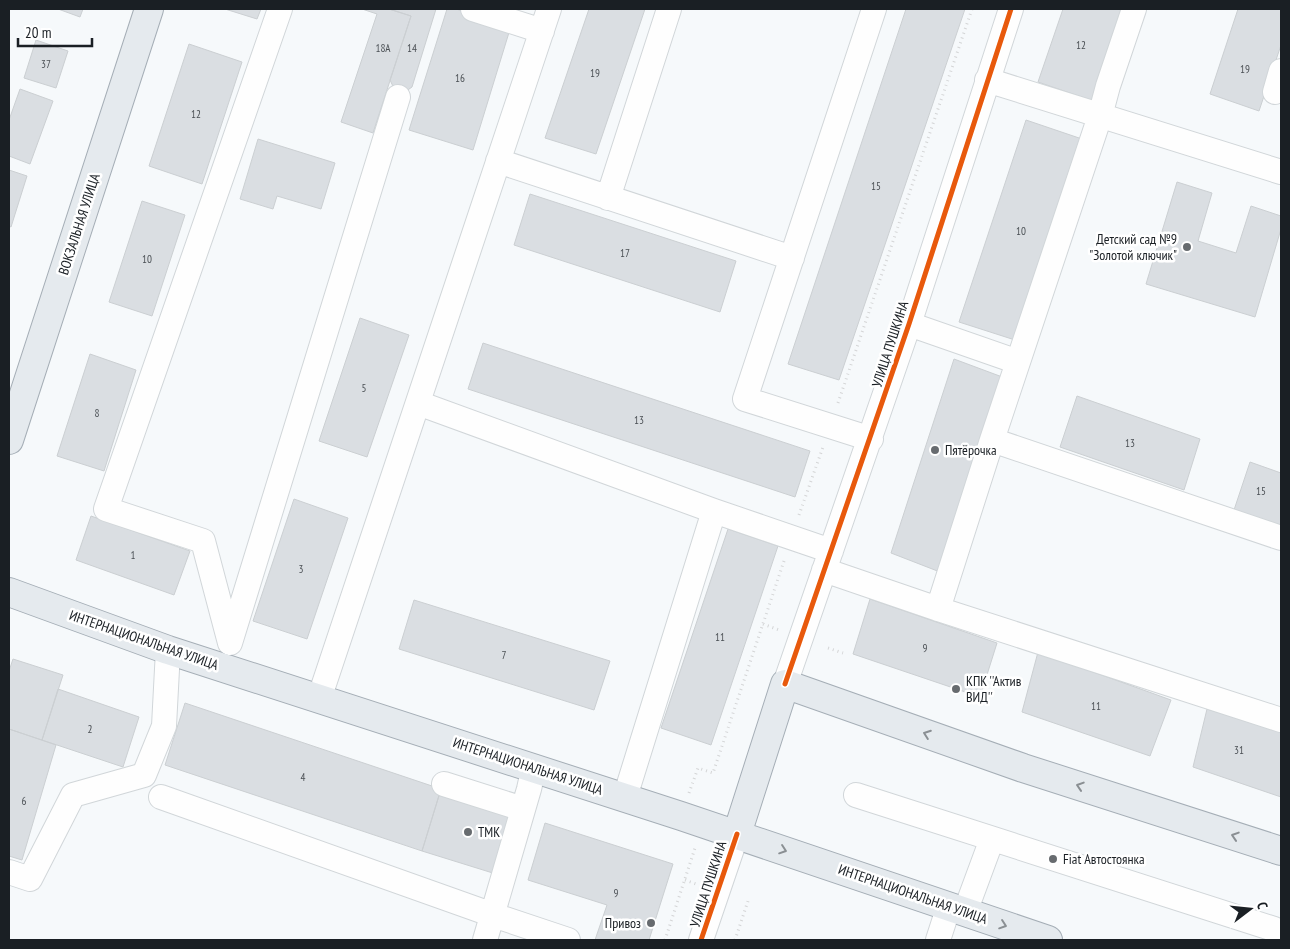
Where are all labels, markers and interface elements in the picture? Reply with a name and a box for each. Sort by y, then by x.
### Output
scale bar [18,15,91,47]
text: 20 m [25,23,51,42]
house number: 12 [1076,38,1086,52]
house number: 18А [375,41,391,55]
house number: 14 [407,41,417,55]
house number: 37 [41,57,51,71]
house number: 19 [1240,62,1250,76]
house number: 19 [590,66,600,80]
house number: 16 [455,71,465,85]
house number: 12 [191,107,201,121]
street label: ВОКЗАЛЬНАЯ УЛИЦА [54,171,104,277]
house number: 15 [871,179,881,193]
house number: 10 [1016,224,1026,238]
place label: Детский сад №9 "Золотой ключик" [1089,230,1177,264]
marker: Детский сад №9 "Золотой ключик" [1181,241,1193,253]
house number: 17 [620,246,630,260]
house number: 10 [142,252,152,266]
street label: УЛИЦА ПУШКИНА [868,298,913,389]
house number: 5 [362,381,367,395]
house number: 8 [95,406,100,420]
house number: 13 [634,413,644,427]
house number: 13 [1125,436,1135,450]
place label: Пятёрочка [945,441,997,459]
marker: Пятёрочка [929,444,941,456]
house number: 15 [1256,484,1266,498]
house number: 1 [131,548,136,562]
house number: 3 [299,562,304,576]
street label: ИНТЕРНАЦИОНАЛЬНАЯ УЛИЦА [67,606,221,674]
house number: 11 [715,630,725,644]
house number: 9 [923,641,928,655]
house number: 7 [502,648,507,662]
place label: КПК ''Актив ВИД'' [966,672,1022,706]
marker: КПК ''Актив ВИД'' [950,683,962,695]
house number: 11 [1091,699,1101,713]
house number: 2 [88,722,93,736]
one-way arrow [923,730,931,740]
street label: ИНТЕРНАЦИОНАЛЬНАЯ УЛИЦА [451,733,606,799]
house number: 31 [1234,743,1244,757]
house number: 4 [301,770,306,784]
one-way arrow [1077,782,1085,792]
house number: 6 [22,794,27,808]
place label: ТМК [478,823,500,841]
marker: ТМК [462,826,474,838]
one-way arrow [1231,832,1240,842]
street label: УЛИЦА ПУШКИНА [686,838,731,929]
one-way arrow [778,844,786,854]
place label: Fiat Автостоянка [1063,850,1145,868]
marker: Fiat Автостоянка [1047,853,1059,865]
street label: ИНТЕРНАЦИОНАЛЬНАЯ УЛИЦА [836,860,990,928]
north arrow [1225,884,1275,934]
house number: 9 [614,886,619,900]
text: С [1253,900,1272,912]
place label: Привоз [605,914,641,932]
marker: Привоз [645,917,657,929]
one-way arrow [998,919,1006,929]

